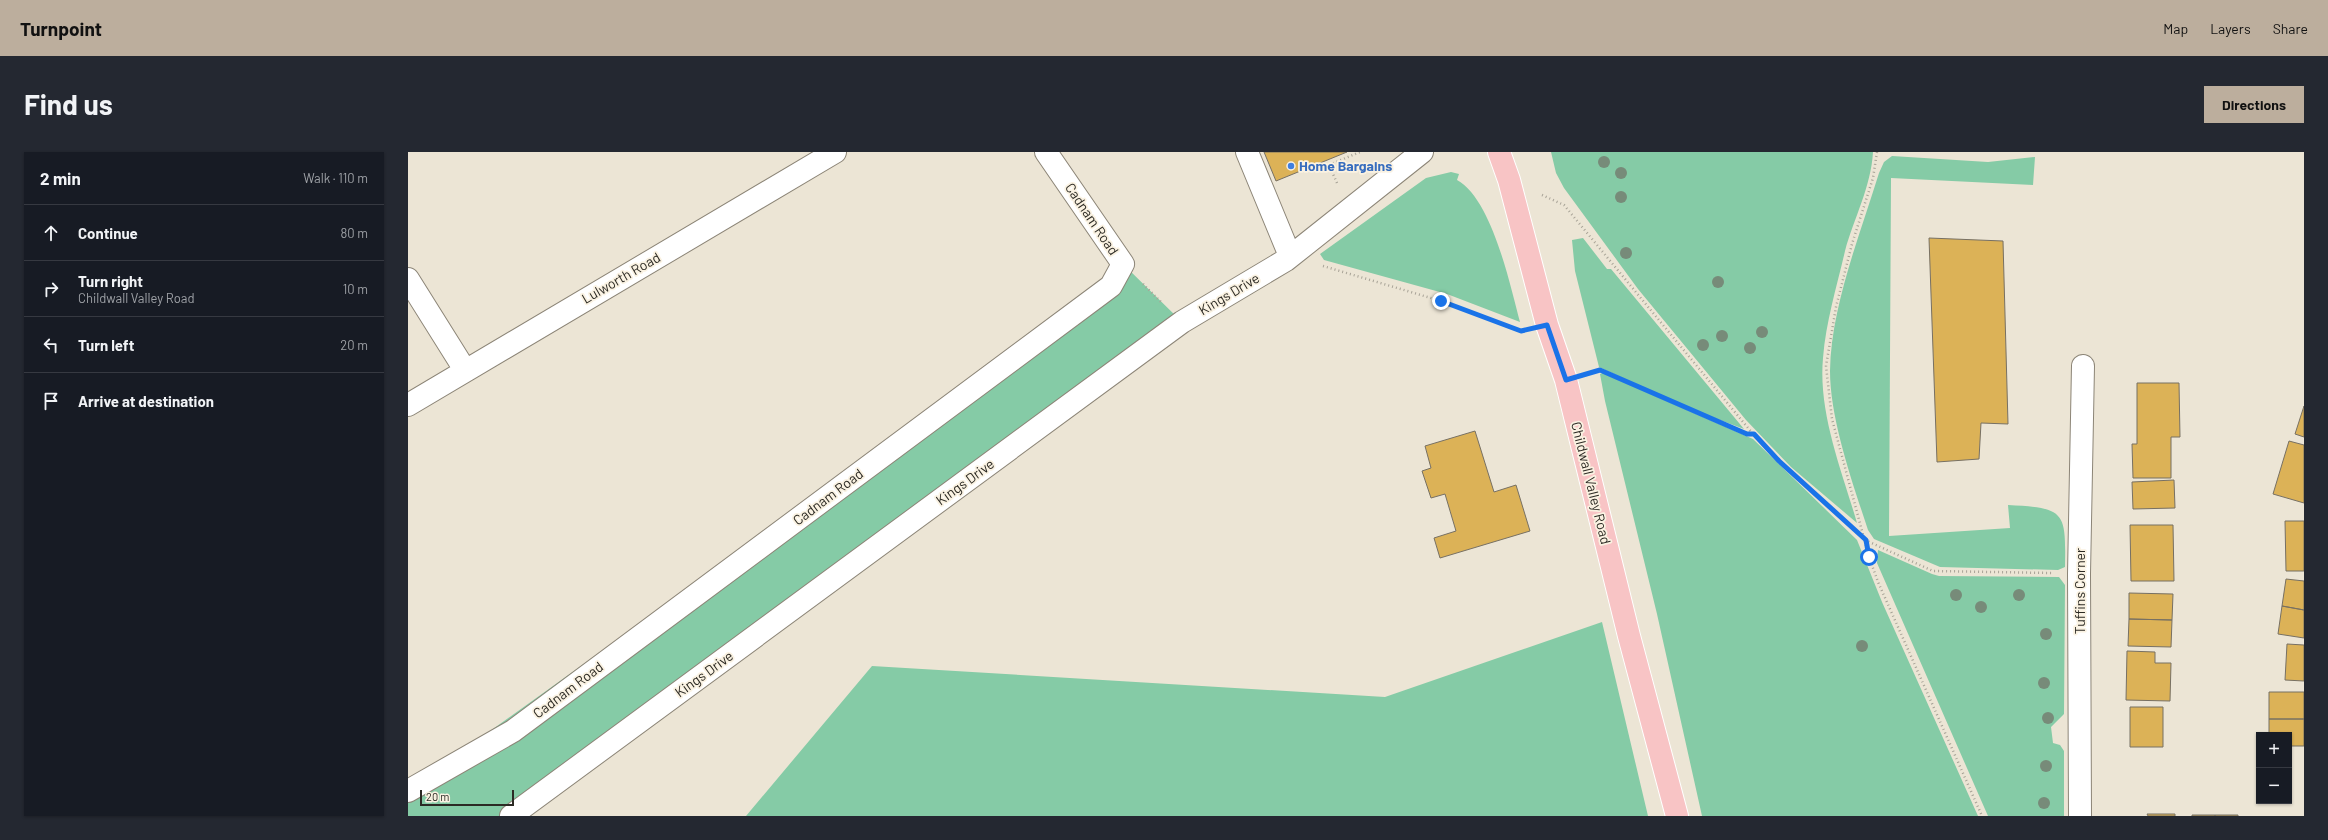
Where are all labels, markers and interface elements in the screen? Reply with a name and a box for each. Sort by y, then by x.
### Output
text: Turnpoint [20,17,102,40]
text: Map [2163,20,2188,37]
text: Layers [2210,20,2251,37]
text: Share [2273,20,2308,37]
button: Directions [2204,86,2304,123]
text: Find us [24,87,113,121]
place label: Home Bargains [1299,157,1392,174]
marker: Home Bargains [1286,161,1296,171]
text: 2 min [40,168,81,188]
text: Walk · 110 m [303,170,368,186]
street label: Cadnam Road [1062,179,1123,258]
icon: ahead [40,222,62,244]
text: Continue [78,224,138,242]
text: 80 m [341,225,368,241]
street label: Lulworth Road [578,248,663,307]
street label: Kings Drive [1195,269,1262,318]
text: Turn right [78,272,143,290]
icon: right [40,278,62,300]
text: 10 m [343,281,368,297]
text: Childwall Valley Road [78,290,195,306]
route end [1432,292,1450,310]
icon: left [40,334,62,356]
text: Turn left [78,336,134,354]
text: 20 m [340,337,368,353]
icon: arrive [40,390,62,412]
text: Arrive at destination [78,392,214,410]
street label: Childwall Valley Road [1568,420,1615,546]
street label: Kings Drive [932,455,997,508]
street label: Cadnam Road [789,465,866,528]
route start [1860,548,1878,566]
street label: Tuffins Corner [2071,548,2088,634]
street label: Kings Drive [671,647,736,700]
street label: Cadnam Road [529,658,606,721]
map controls [2256,732,2292,804]
button: + [2256,732,2292,768]
button: − [2256,768,2292,804]
scale bar [420,788,514,807]
text: 20 m [426,790,449,803]

